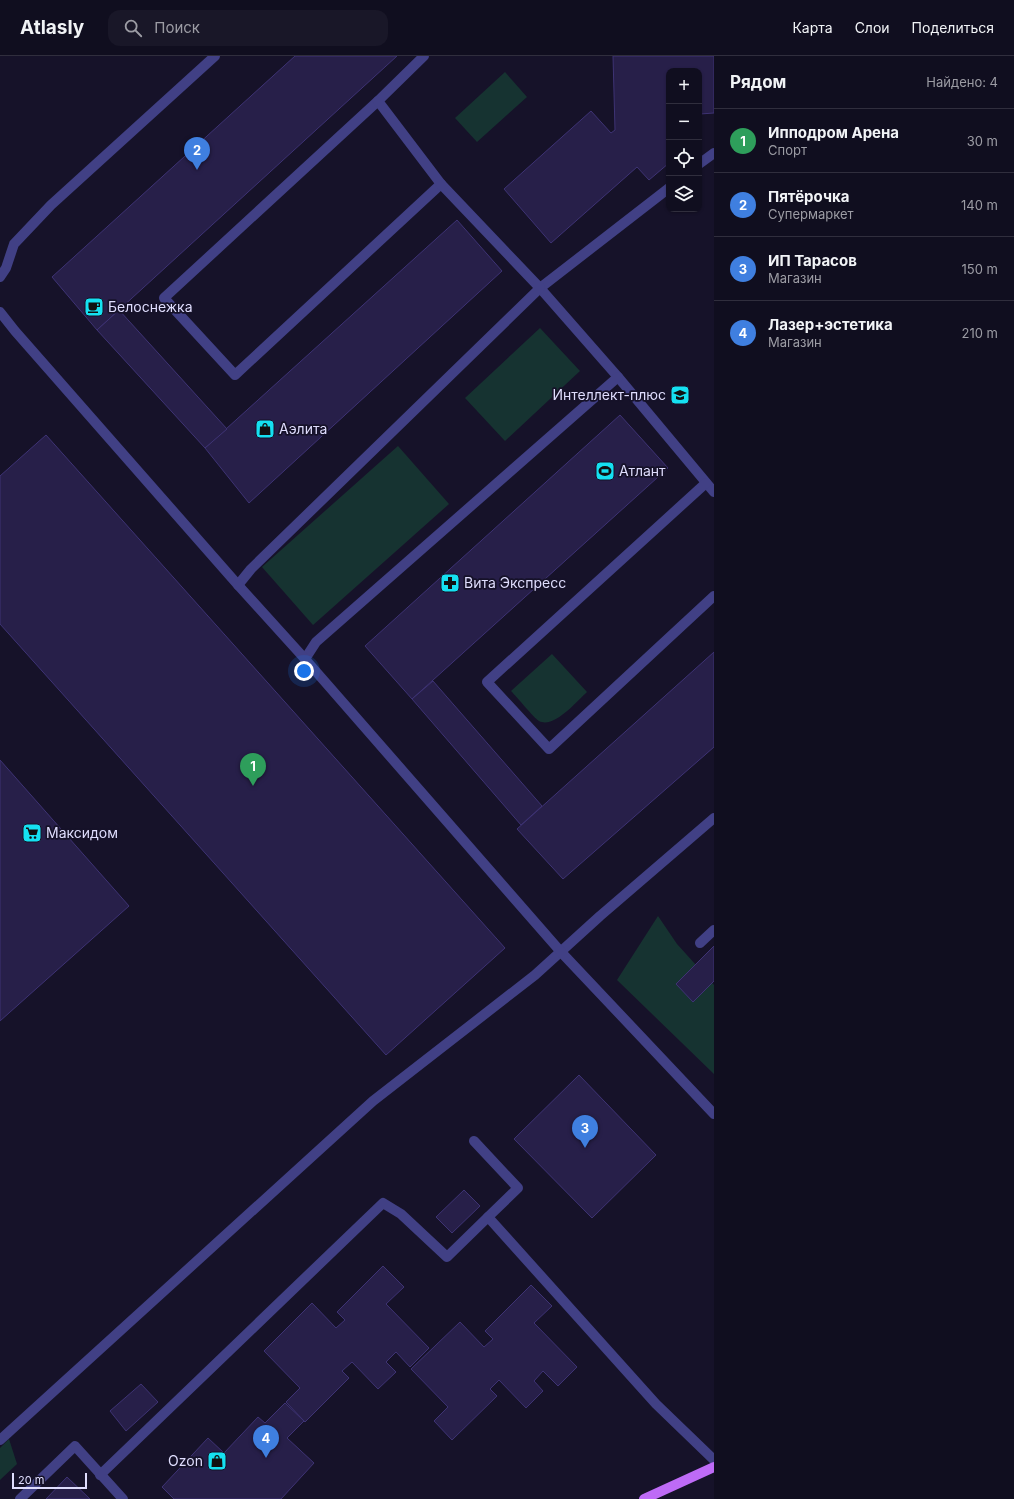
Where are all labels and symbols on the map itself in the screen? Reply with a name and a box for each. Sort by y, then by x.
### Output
pin: 2 [184,137,210,170]
cafe icon: Белоснежка [83,296,105,318]
place label: Белоснежка [108,298,193,315]
school or university icon: Интеллект-плюс [669,384,691,406]
place label: Интеллект-плюс [552,386,666,403]
shop icon: Аэлита [254,418,276,440]
place label: Аэлита [279,420,327,437]
sports icon: Атлант [594,460,616,482]
place label: Атлант [619,462,666,479]
pharmacy icon: Вита Экспресс [439,572,461,594]
place label: Вита Экспресс [464,574,566,591]
your location [294,661,314,681]
pin: 1 [240,753,266,786]
supermarket icon: Максидом [21,822,43,844]
place label: Максидом [46,824,118,841]
pin: 3 [572,1115,598,1148]
pin: 4 [253,1425,279,1458]
shop icon: Ozon [206,1450,228,1472]
place label: Ozon [168,1452,203,1469]
scale bar [12,1471,87,1490]

